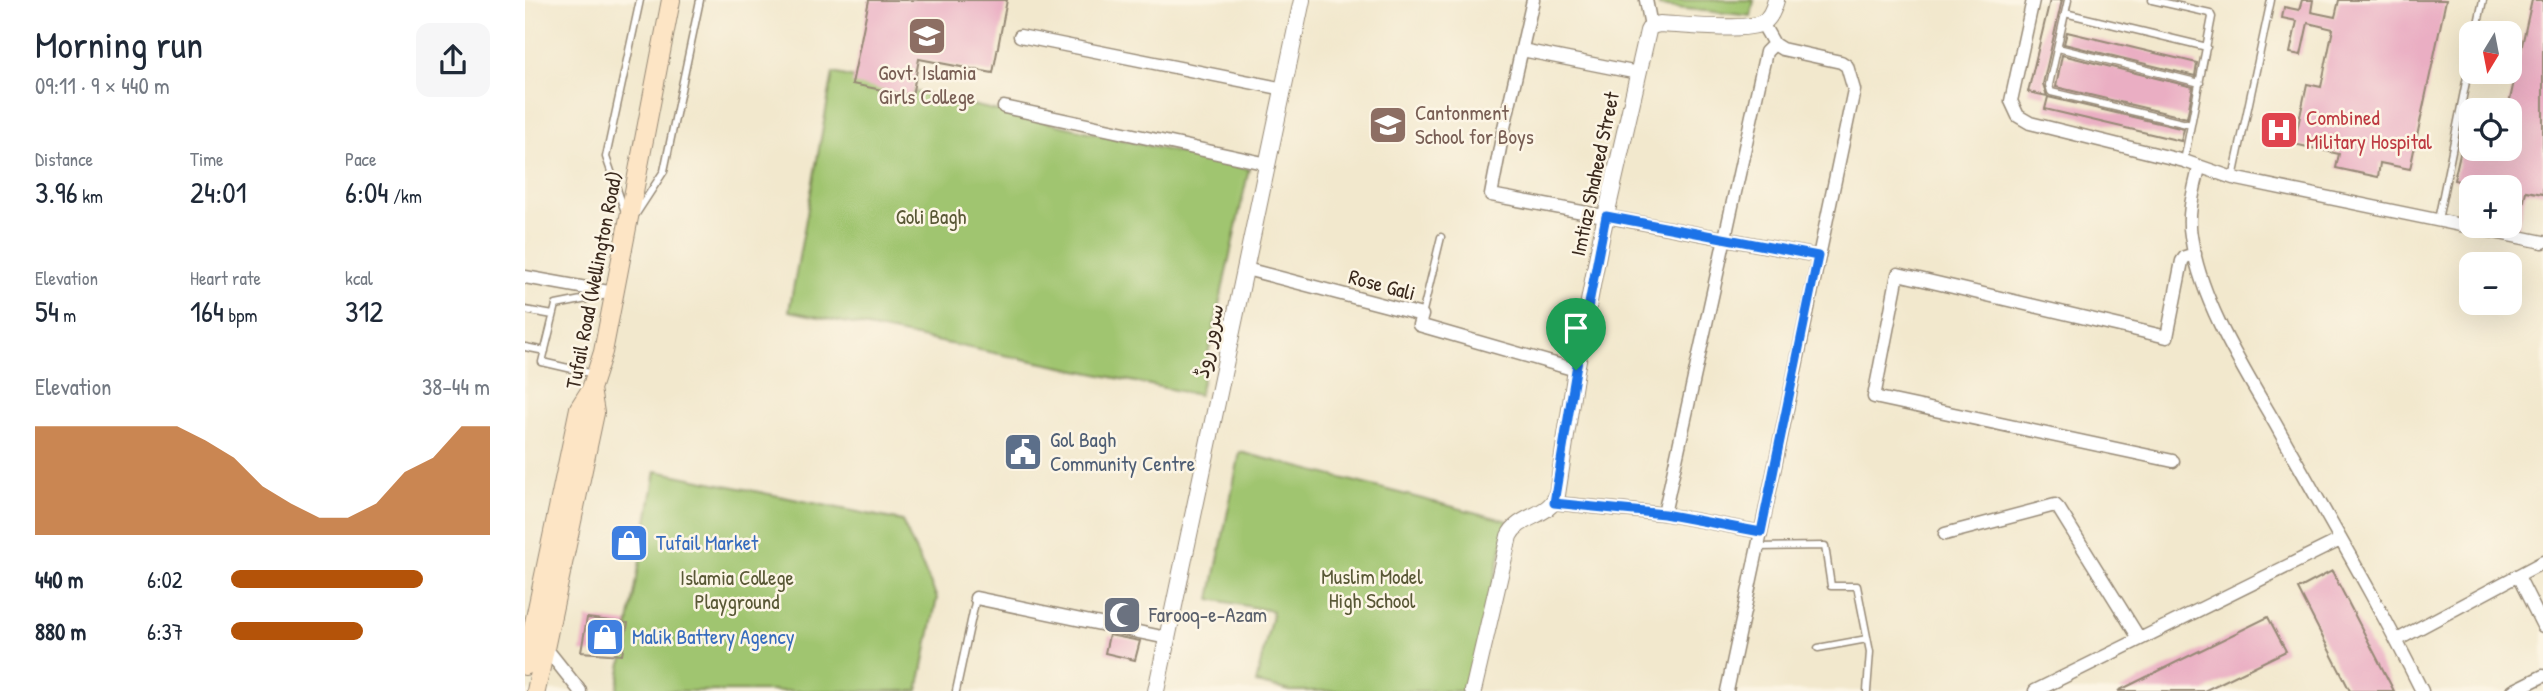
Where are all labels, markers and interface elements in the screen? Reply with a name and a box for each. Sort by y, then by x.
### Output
school or university icon: Govt. Islamia Girls College [906,15,948,57]
text: Morning run [35,18,203,70]
north arrow [2459,21,2522,84]
map controls [2459,21,2522,315]
button: share [416,23,490,97]
place label: Govt. Islamia Girls College [878,58,976,111]
text: 09:11 · 9 × 440 m [35,70,170,101]
street label: Imtiaz Shaheed Street [1563,88,1626,259]
place label: Cantonment School for Boys [1415,98,1534,151]
button: locate [2459,98,2522,161]
place label: Combined Military Hospital [2306,103,2432,156]
school or university icon: Cantonment School for Boys [1367,104,1409,146]
hospital icon: Combined Military Hospital [2258,109,2300,151]
text: Distance [35,146,93,172]
text: Time [190,146,224,172]
text: Pace [345,146,377,172]
street label: Tufail Road (Wellington Road) [558,168,629,391]
text: 3.96 [35,172,78,212]
text: 24:01 [190,172,247,212]
text: 6:04 [345,172,389,212]
button: + [2459,175,2522,238]
text: km [78,183,103,209]
text: /km [389,183,422,209]
park label: Goli Bagh [896,202,967,231]
button: − [2459,252,2522,315]
street label: Rose Gali [1346,262,1419,307]
text: Elevation [35,265,98,291]
text: Heart rate [190,265,261,291]
text: kcal [345,265,373,291]
text: 54 [35,291,59,331]
text: 164 [190,291,224,331]
text: 312 [345,291,383,331]
pin [1546,298,1606,370]
street label: سرور روڈ [1186,301,1231,381]
text: m [59,302,76,328]
text: bpm [224,302,257,328]
icon: arrive [1557,309,1595,347]
text: Elevation [35,371,111,402]
text: 38–44 m [422,371,490,402]
place label: Gol Bagh Community Centre [1050,425,1195,478]
public building icon: Gol Bagh Community Centre [1002,431,1044,473]
shop icon: Tufail Market [608,522,650,564]
place label: Tufail Market [656,528,759,557]
park label: Muslim Model High School [1321,562,1423,615]
park label: Islamia College Playground [680,563,794,616]
text: 440 m [35,564,83,595]
text: 6:02 [147,564,183,595]
mosque icon: Farooq-e-Azam [1101,594,1143,636]
place label: Farooq-e-Azam [1148,600,1267,629]
text: 880 m [35,616,86,647]
text: 6:37 [147,616,183,647]
shop icon: Malik Battery Agency [584,616,626,658]
place label: Malik Battery Agency [632,622,795,651]

